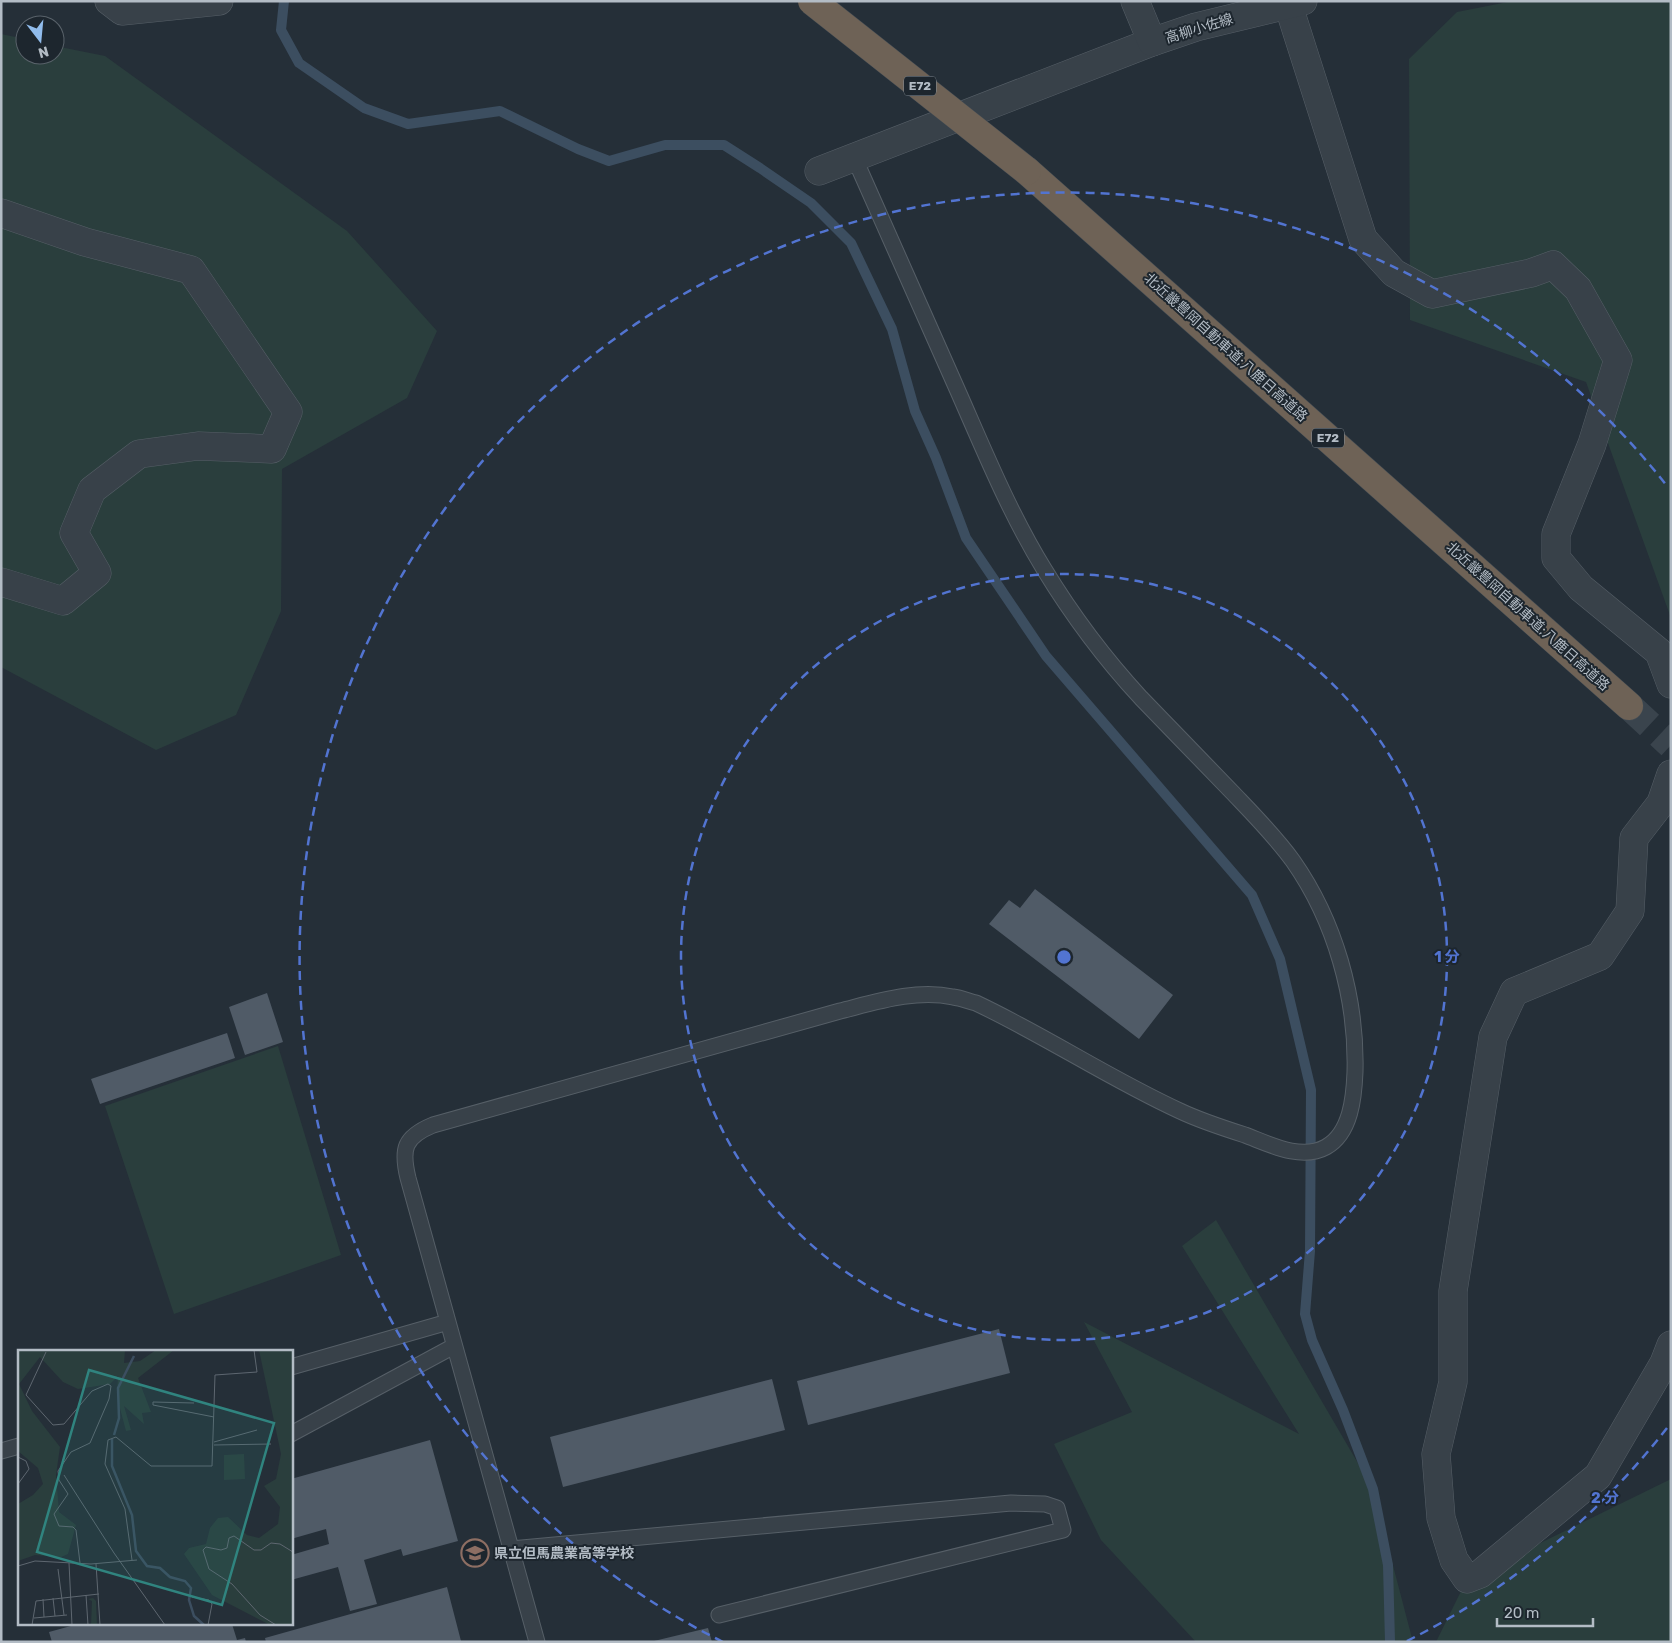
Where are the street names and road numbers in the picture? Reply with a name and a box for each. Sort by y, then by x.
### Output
street label: 高柳小佐線 [1163,10,1235,47]
road number: E72 [904,76,936,95]
street label: 北近畿豊岡自動車道;八鹿日高道路 [1141,270,1311,425]
road number: E72 [1312,428,1344,448]
street label: 北近畿豊岡自動車道;八鹿日高道路 [1443,539,1613,694]

